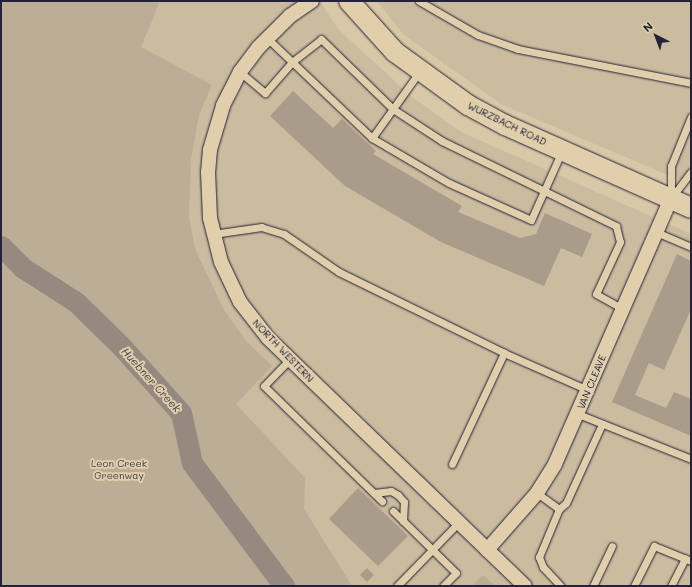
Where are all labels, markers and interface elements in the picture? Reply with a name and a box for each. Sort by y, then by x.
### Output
north arrow [636,16,676,56]
text: N [640,18,656,35]
street label: WURZBACH ROAD [465,100,549,148]
street label: NORTH WESTERN [250,317,316,385]
water label: Huebner Creek [119,345,183,415]
street label: VAN CLEAVE [575,353,609,411]
park label: Leon Creek Greenway [91,457,147,480]

